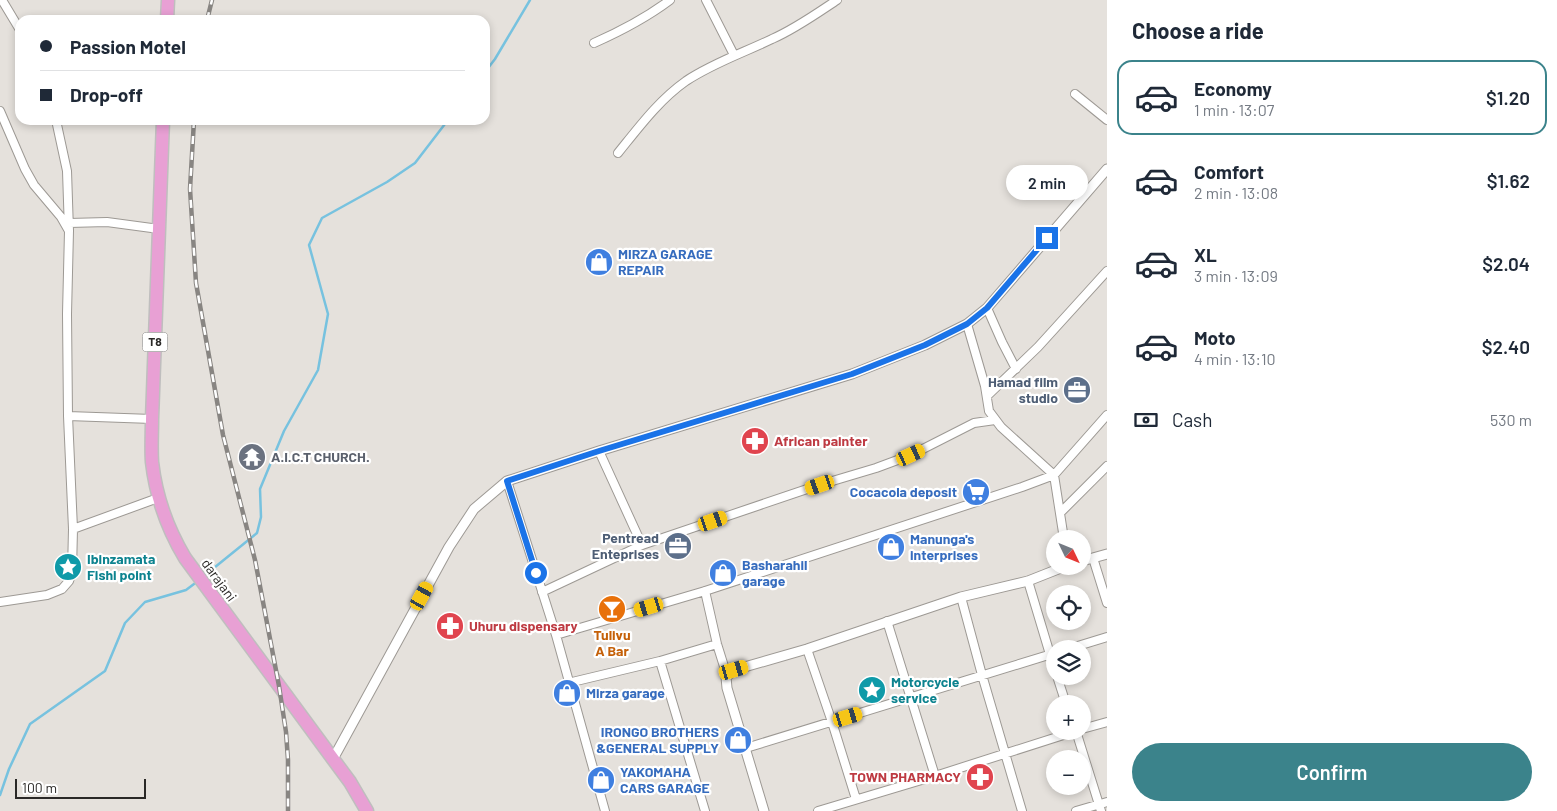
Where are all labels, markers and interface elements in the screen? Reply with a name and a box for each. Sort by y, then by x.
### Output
text: Choose a ride [1132,17,1264,43]
text: Passion Motel [70,35,186,58]
icon: car [1134,75,1179,120]
text: Economy [1194,77,1272,100]
text: Drop-off [70,83,143,106]
text: $1.20 [1486,86,1530,109]
text: 1 min · 13:07 [1194,100,1274,119]
icon: car [1134,158,1179,203]
text: Comfort [1194,160,1264,183]
callout: 2 min [1006,166,1088,200]
text: $1.62 [1487,169,1530,192]
text: 2 min [1028,173,1066,192]
text: 2 min · 13:08 [1194,183,1278,202]
route end [1036,227,1058,249]
icon: car [1134,241,1179,286]
text: XL [1194,243,1217,266]
place label: MIRZA GARAGE REPAIR [618,245,713,278]
shop icon: MIRZA GARAGE REPAIR [584,247,614,277]
text: $2.04 [1482,252,1530,275]
text: 3 min · 13:09 [1194,266,1278,285]
icon: car [1134,324,1179,369]
text: Moto [1194,326,1236,349]
road number: T8 [142,332,168,352]
text: $2.40 [1482,335,1530,358]
text: 4 min · 13:10 [1194,349,1276,368]
place label: Hamad film studio [988,373,1058,406]
office icon: Hamad film studio [1062,375,1092,405]
icon: cash [1132,406,1160,434]
text: Cash [1172,408,1213,431]
text: 530 m [1490,410,1532,429]
pharmacy icon: African painter [740,426,770,456]
place label: African painter [774,432,868,449]
temple icon: A.I.C.T CHURCH. [237,442,267,472]
car [894,442,927,468]
place label: A.I.C.T CHURCH. [271,448,370,465]
car [803,473,836,497]
supermarket icon: Cocacola deposit [961,477,991,507]
place label: Cocacola deposit [850,483,957,500]
car [696,509,729,533]
place label: Pentread Enteprises [592,529,659,562]
place label: Manunga's interprises [910,530,978,563]
north arrow [1046,530,1091,575]
map controls [1046,530,1091,795]
office icon: Pentread Enteprises [663,531,693,561]
shop icon: Manunga's interprises [876,532,906,562]
place label: Ibinzamata Fishi point [87,550,155,583]
place icon: Ibinzamata Fishi point [53,552,83,582]
street label: darajani [198,555,241,604]
place label: Basharahil garage [742,556,807,589]
shop icon: Basharahil garage [708,558,738,588]
route start [525,562,547,584]
car [408,579,435,613]
button: locate [1046,585,1091,630]
bar icon: Tulivu A Bar [597,594,627,624]
car [632,595,665,619]
pharmacy icon: Uhuru dispensary [435,611,465,641]
place label: Uhuru dispensary [469,617,578,634]
place label: Tulivu A Bar [593,626,631,659]
button: layers [1046,640,1091,685]
car [717,659,750,681]
place label: Motorcycle service [891,673,960,706]
place icon: Motorcycle service [857,675,887,705]
shop icon: Mirza garage [552,678,582,708]
place label: Mirza garage [586,684,665,701]
button: + [1046,695,1091,740]
car [831,705,864,729]
place label: IRONGO BROTHERS &GENERAL SUPPLY [596,723,719,756]
shop icon: IRONGO BROTHERS &GENERAL SUPPLY [723,725,753,755]
button: Confirm [1132,743,1532,801]
button: − [1046,750,1091,795]
pharmacy icon: TOWN PHARMACY [965,762,995,792]
place label: YAKOMAHA CARS GARAGE [620,763,710,796]
shop icon: YAKOMAHA CARS GARAGE [586,765,616,795]
place label: TOWN PHARMACY [849,768,961,785]
scale bar [15,776,146,799]
text: 100 m [22,779,57,796]

